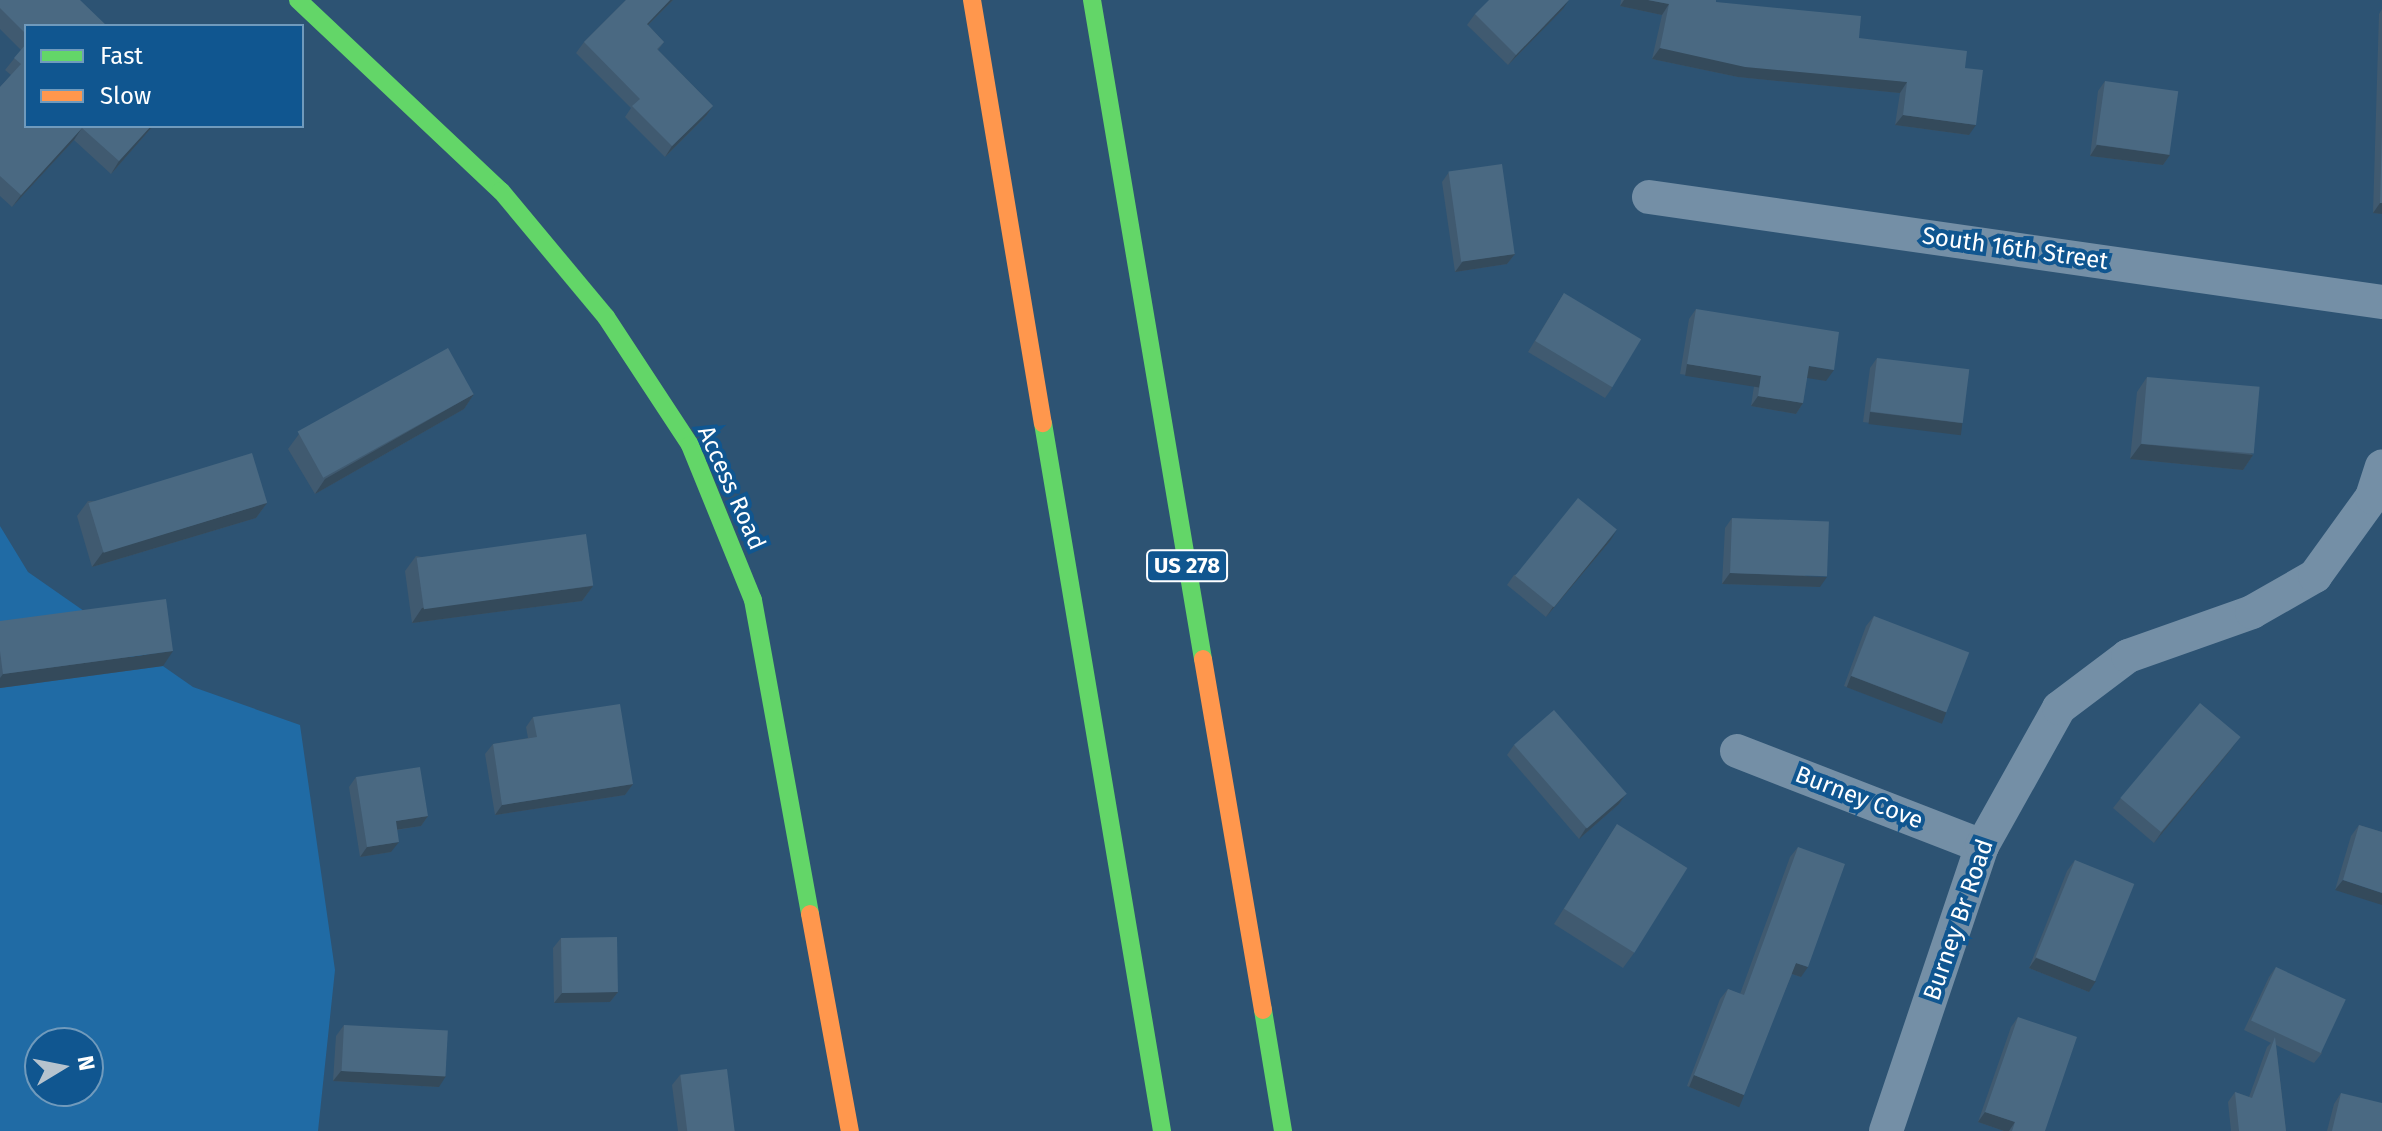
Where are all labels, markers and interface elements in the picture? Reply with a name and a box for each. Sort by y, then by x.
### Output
legend [24,24,304,128]
text: Fast [100,42,143,70]
text: Slow [100,82,151,110]
street label: South 16th Street [1920,222,2110,276]
street label: Access Road [691,422,771,554]
road number: US 278 [1145,548,1229,584]
street label: Burney Cove [1791,760,1927,836]
street label: Burney Br Road [1918,836,2000,1004]
north arrow [24,1027,104,1107]
text: N [72,1054,101,1073]

